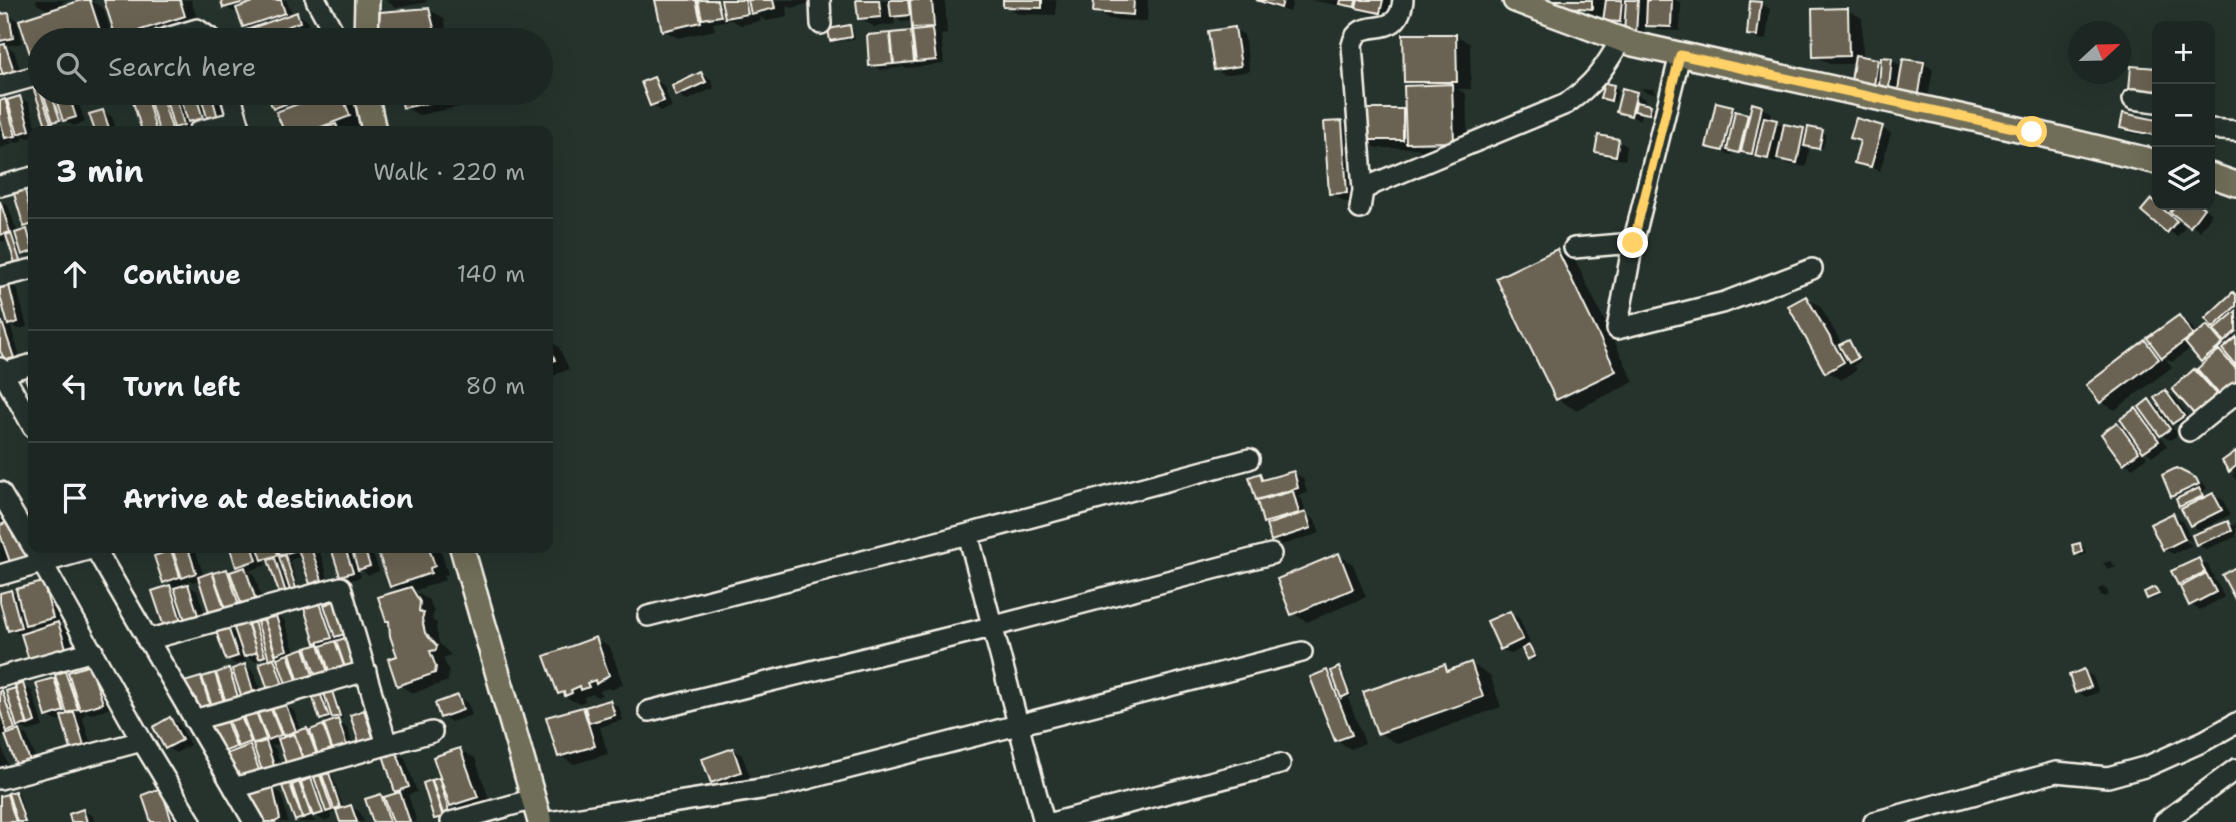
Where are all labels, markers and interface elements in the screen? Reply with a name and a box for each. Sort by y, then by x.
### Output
north arrow [2068,21,2131,84]
map controls [2152,21,2215,210]
button: + [2152,21,2215,84]
search box [28,28,553,105]
icon: search [52,48,90,86]
text: Search here [108,49,257,84]
button: − [2152,84,2215,147]
route start [2016,116,2047,147]
button: layers [2152,147,2215,210]
text: 3 min [56,151,143,192]
text: Walk · 220 m [373,157,525,187]
route end [1617,227,1648,258]
icon: ahead [56,255,94,293]
text: Continue [123,257,241,292]
text: 140 m [457,259,525,289]
icon: left [56,367,94,405]
text: Turn left [123,369,240,404]
text: 80 m [466,371,525,401]
icon: arrive [56,479,94,517]
text: Arrive at destination [123,481,413,516]

